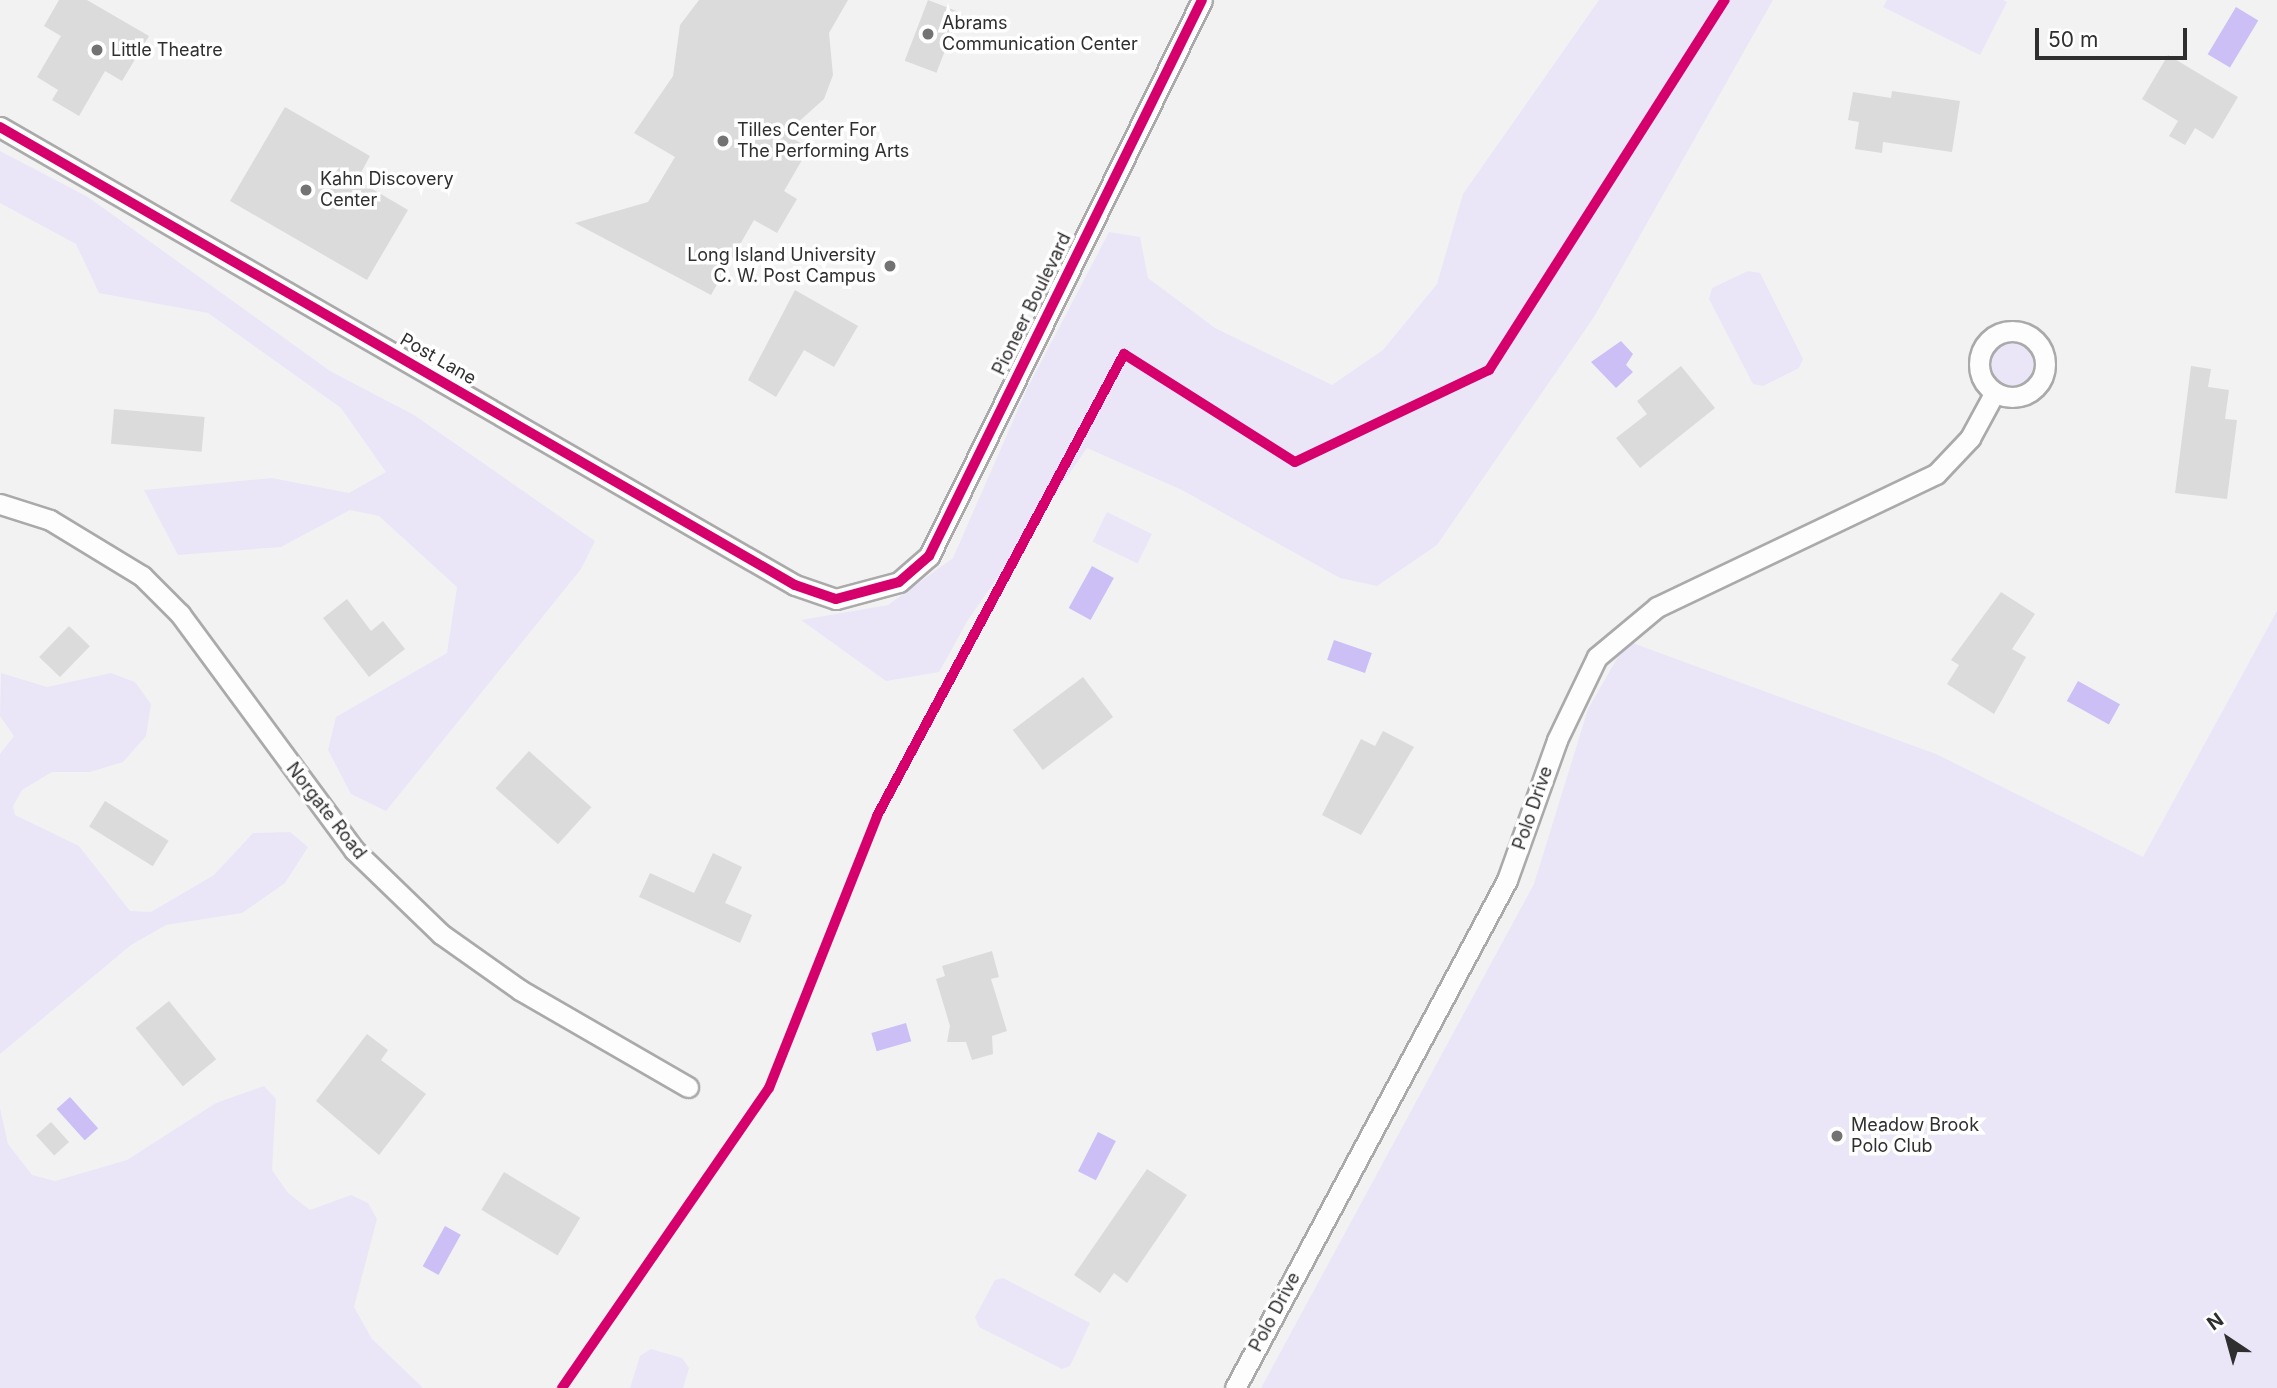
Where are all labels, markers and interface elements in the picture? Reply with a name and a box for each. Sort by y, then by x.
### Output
place label: Abrams Communication Center [942,13,1138,56]
scale bar [2039,14,2191,58]
marker: Abrams Communication Center [920,26,936,42]
text: 50 m [2048,27,2098,52]
place label: Little Theatre [111,39,223,61]
marker: Little Theatre [89,42,105,58]
place label: Tilles Center For The Performing Arts [737,120,909,162]
marker: Tilles Center For The Performing Arts [715,133,731,149]
place label: Kahn Discovery Center [320,169,454,212]
marker: Kahn Discovery Center [298,182,314,198]
street label: Pioneer Boulevard [988,229,1076,379]
place label: Long Island University C. W. Post Campus [687,245,876,288]
marker: Long Island University C. W. Post Campus [882,258,898,274]
street label: Post Lane [396,329,480,389]
street label: Norgate Road [282,758,370,864]
street label: Polo Drive [1509,763,1557,853]
place label: Meadow Brook Polo Club [1851,1115,1979,1158]
marker: Meadow Brook Polo Club [1829,1128,1845,1144]
street label: Polo Drive [1245,1268,1305,1356]
north arrow [2193,1304,2263,1374]
text: N [2203,1308,2228,1335]

